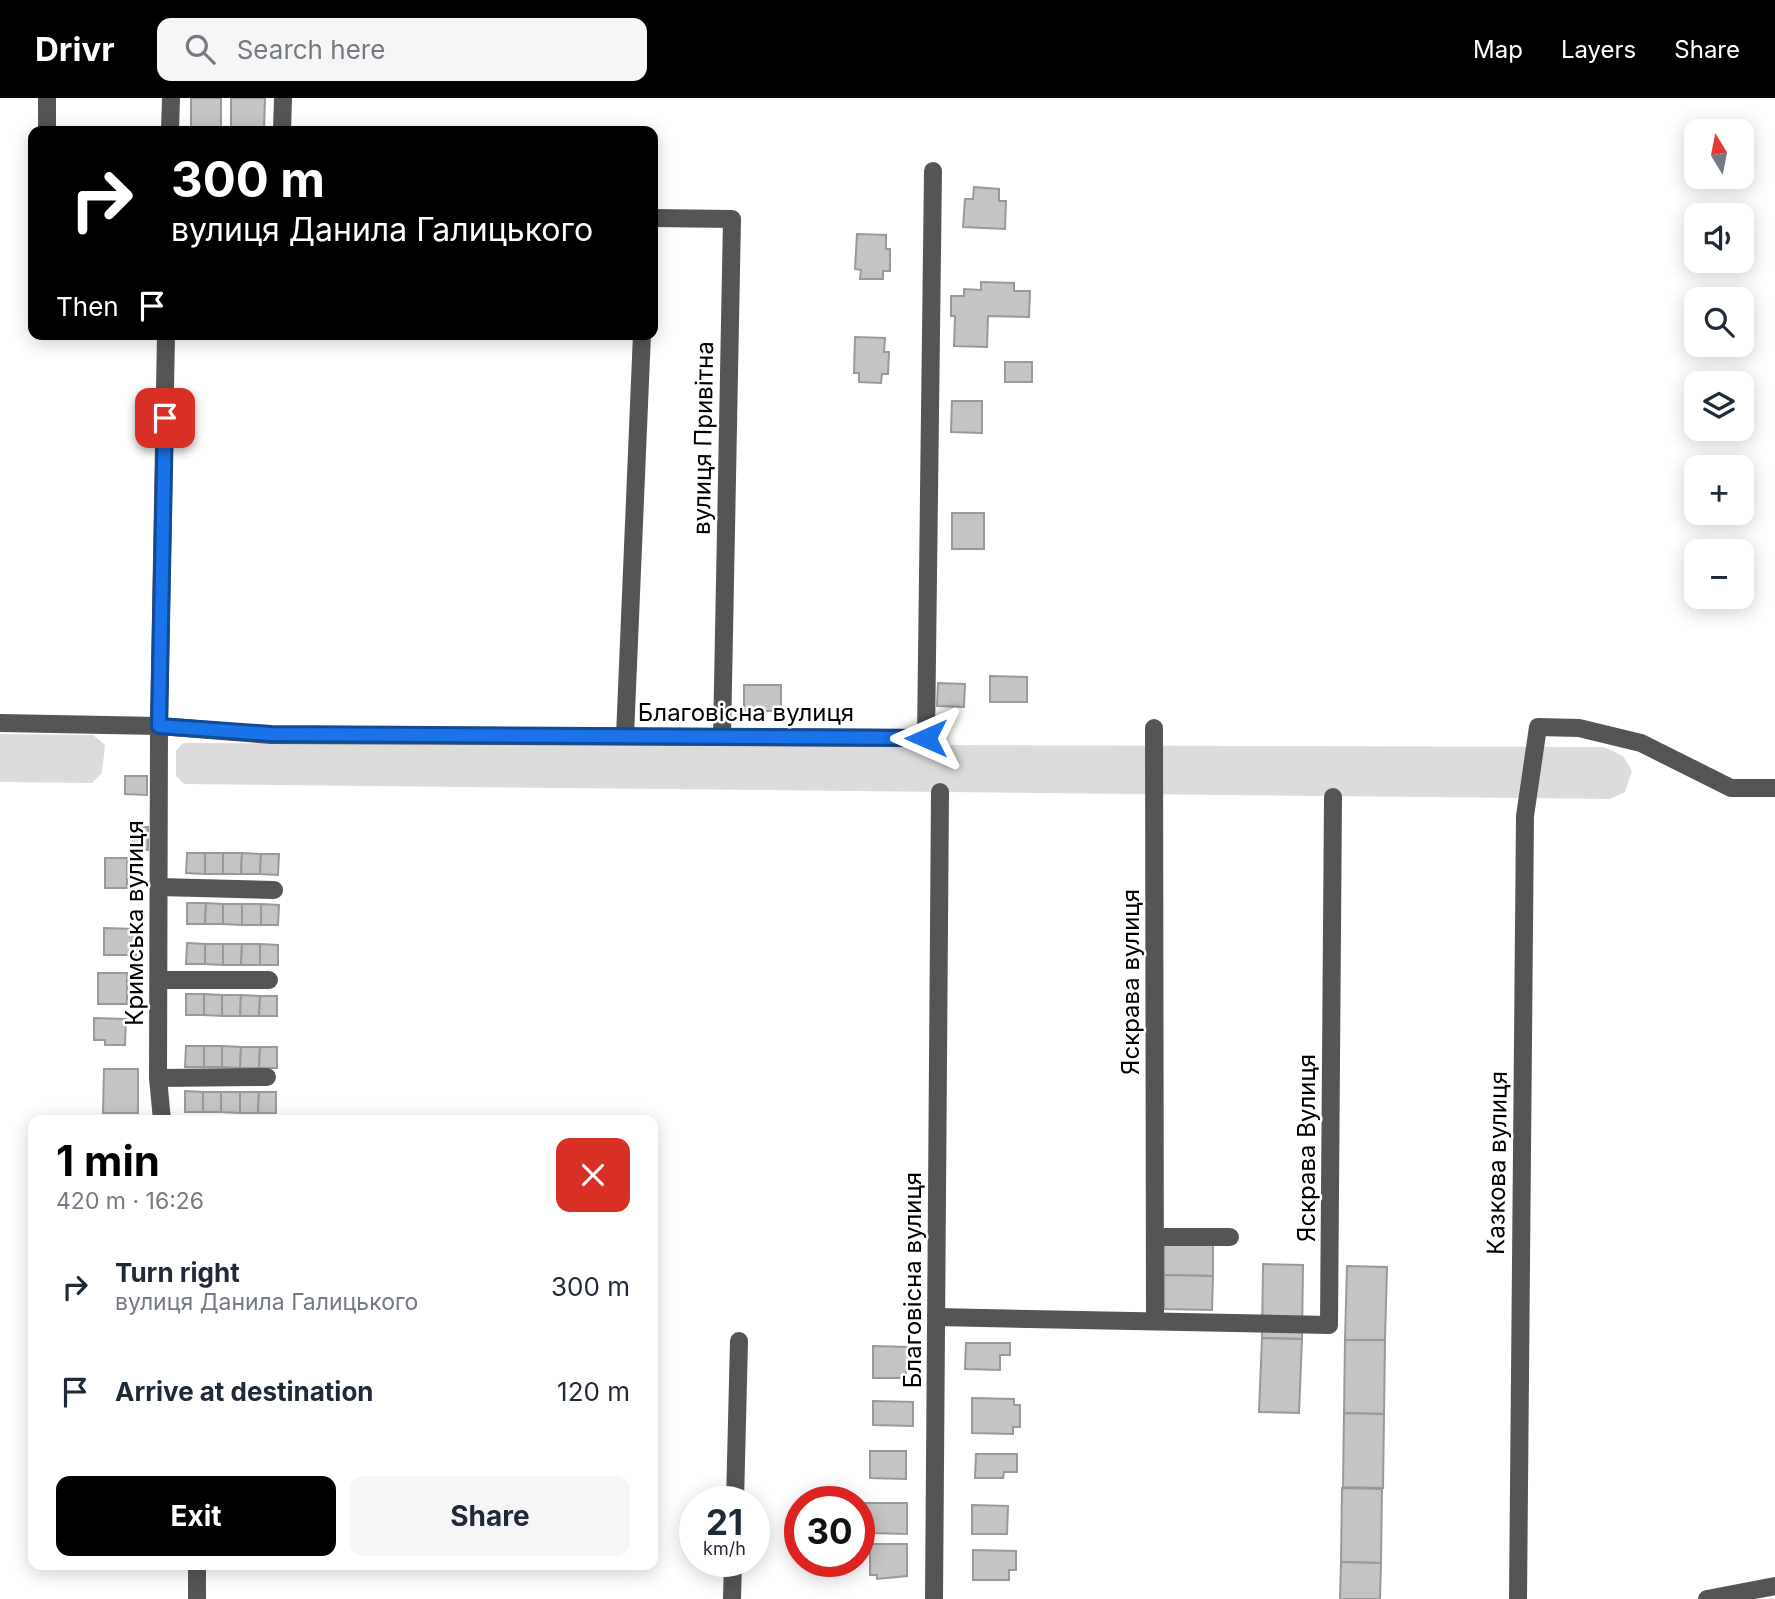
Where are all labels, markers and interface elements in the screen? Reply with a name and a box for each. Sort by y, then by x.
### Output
search box [157,18,647,81]
text: Drivr [35,29,115,69]
icon: search [181,30,219,68]
text: Search here [237,34,385,65]
text: Map [1473,35,1523,64]
text: Layers [1561,35,1636,64]
text: Share [1674,35,1740,64]
north arrow [1684,119,1754,189]
map controls [1684,119,1754,609]
text: 300 m [171,150,325,209]
icon: right [56,154,147,245]
button: sound [1684,203,1754,273]
text: вулиця Данила Галицького [171,210,593,249]
icon: arrive [133,287,171,325]
button: search [1684,287,1754,357]
text: Then [56,291,119,322]
street label: вулиця Привітна [687,341,719,535]
button: layers [1684,371,1754,441]
pin [135,388,195,448]
icon: arrive [146,399,184,437]
button: + [1684,455,1754,525]
button: − [1684,539,1754,609]
street label: Благовісна вулиця [638,698,854,727]
position arrow [889,701,963,775]
street label: Кримська вулиця [120,820,149,1026]
street label: Яскрава вулиця [1116,889,1145,1075]
street label: Яскрава Вулиця [1292,1054,1321,1242]
street label: Казкова вулиця [1481,1071,1513,1255]
text: 1 min [56,1135,160,1186]
button: close [556,1138,630,1212]
street label: Благовісна вулиця [898,1172,927,1388]
text: 420 m · 16:26 [56,1187,204,1215]
text: Turn right [115,1257,240,1288]
icon: right [56,1268,94,1306]
text: 300 m [551,1271,630,1302]
text: вулиця Данила Галицького [115,1288,418,1316]
icon: arrive [56,1373,94,1411]
text: Arrive at destination [115,1376,374,1407]
text: 120 m [557,1376,630,1407]
button: Exit [56,1476,336,1556]
button: Share [350,1476,630,1556]
speed limit sign: 30 [784,1486,875,1577]
text: 21 [706,1501,743,1543]
text: km/h [703,1538,746,1559]

